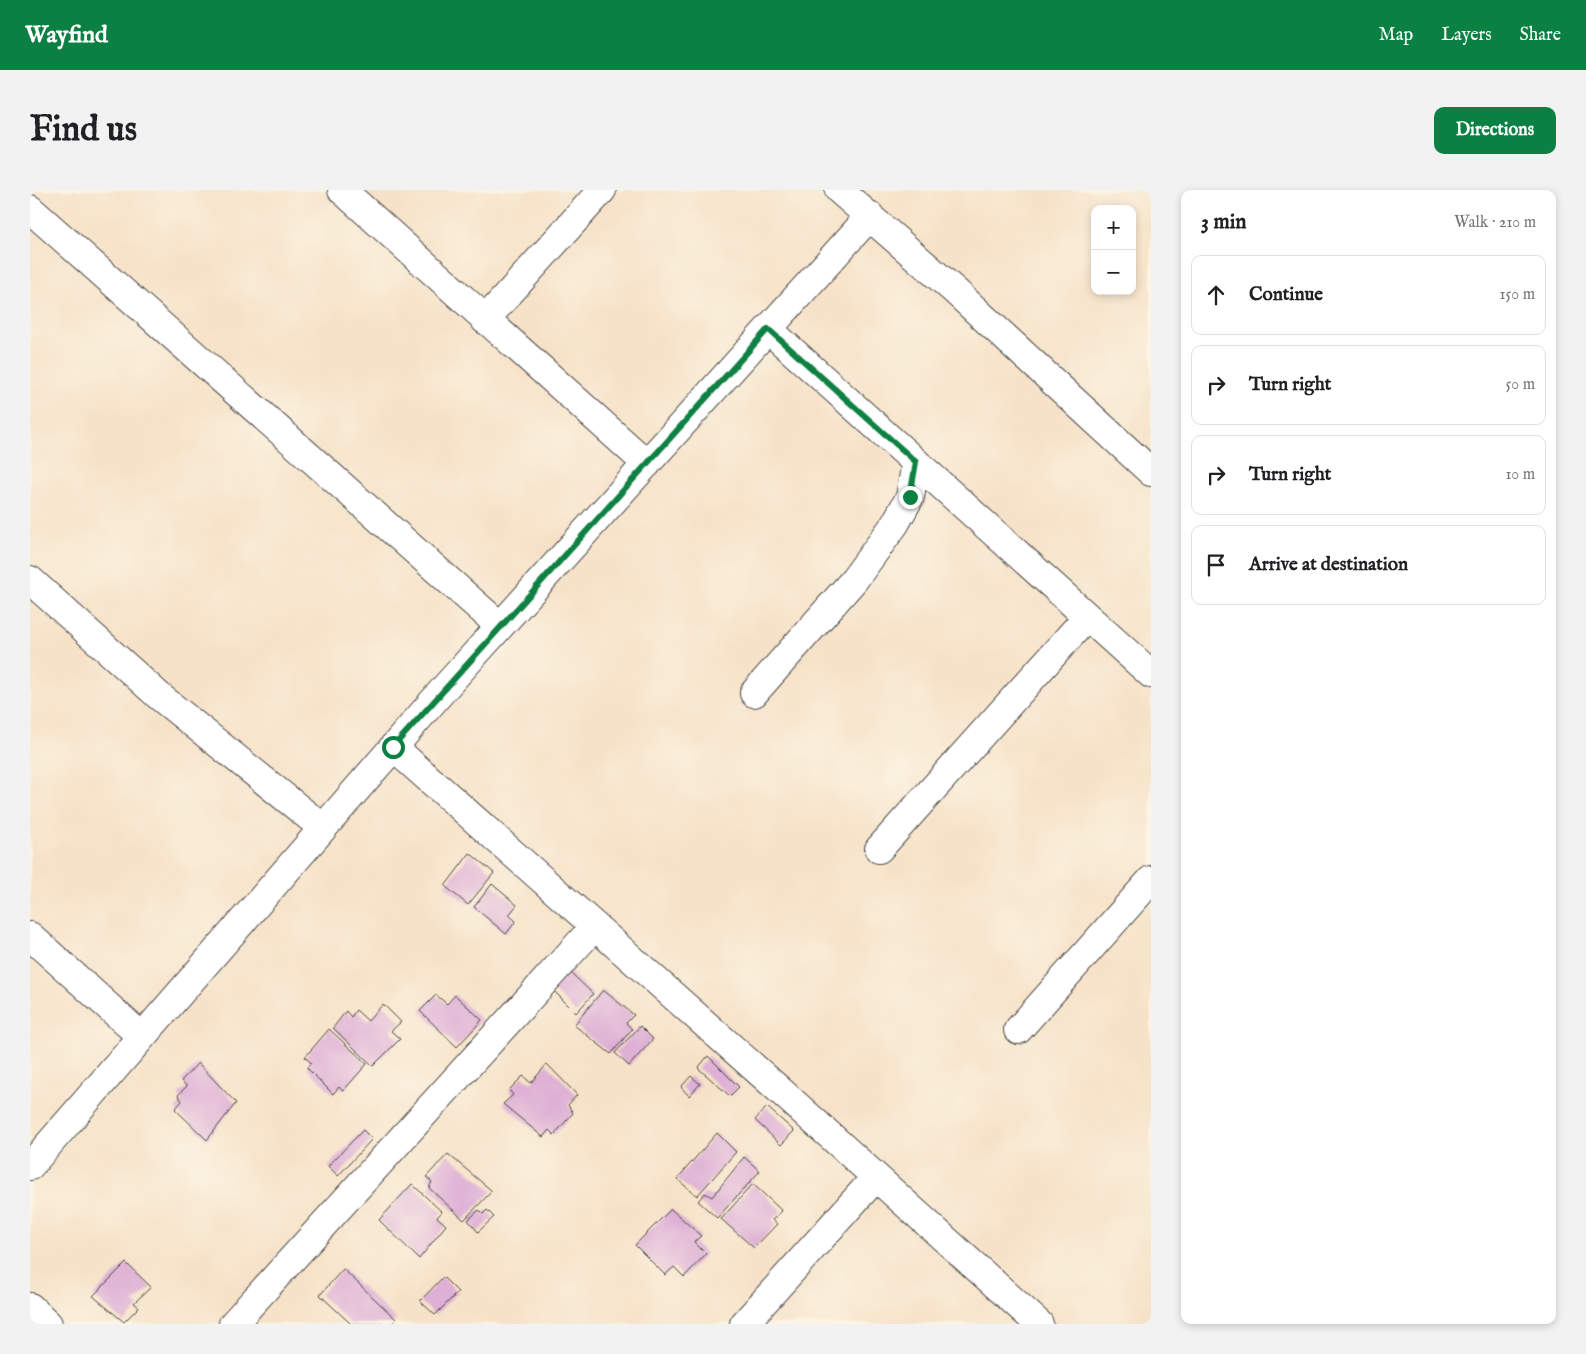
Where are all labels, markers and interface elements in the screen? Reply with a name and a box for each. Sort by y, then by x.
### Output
text: Wayfind [25,20,108,51]
text: Map [1379,24,1413,47]
text: Layers [1441,24,1492,47]
text: Share [1520,24,1561,47]
button: Directions [1434,107,1556,154]
text: Find us [30,108,137,153]
map controls [1091,205,1136,295]
button: + [1091,205,1136,250]
text: 3 min [1201,209,1246,236]
text: Walk · 210 m [1454,213,1536,233]
button: − [1091,250,1136,295]
icon: ahead [1202,281,1230,309]
text: Continue [1249,283,1323,307]
text: 150 m [1500,285,1535,305]
icon: right [1202,371,1230,399]
text: Turn right [1249,373,1331,397]
text: 50 m [1506,375,1535,395]
icon: right [1202,461,1230,489]
text: Turn right [1249,463,1331,487]
text: 10 m [1505,465,1535,485]
route end [899,486,922,509]
icon: arrive [1202,551,1230,579]
text: Arrive at destination [1249,553,1408,577]
route start [382,736,405,759]

